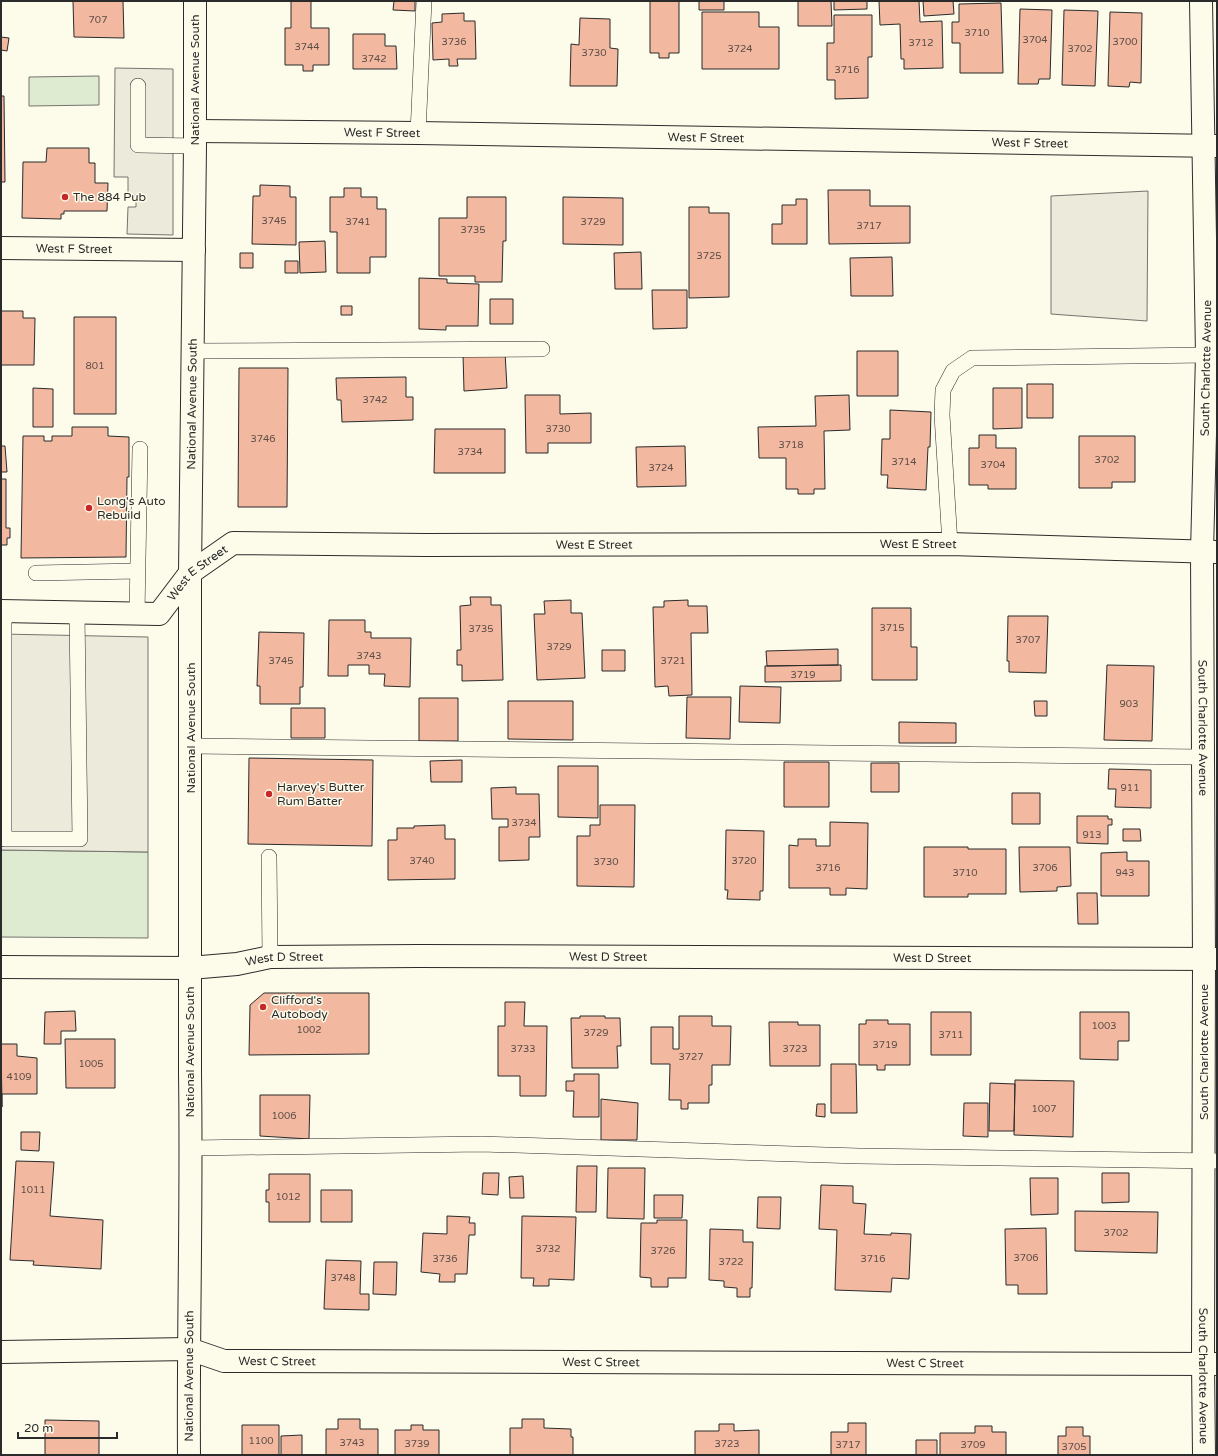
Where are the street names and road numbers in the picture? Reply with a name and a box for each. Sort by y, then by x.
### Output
street label: National Avenue South [188,14,202,146]
street label: West F Street [344,125,421,140]
street label: West F Street [668,130,745,145]
street label: West F Street [992,135,1069,151]
street label: West F Street [36,241,113,256]
street label: South Charlotte Avenue [1198,300,1214,436]
street label: National Avenue South [184,338,200,470]
street label: West E Street [880,537,957,551]
street label: West E Street [556,538,633,552]
street label: West E Street [165,542,230,603]
street label: South Charlotte Avenue [1196,660,1210,796]
street label: National Avenue South [184,662,198,794]
street label: West D Street [244,950,324,969]
street label: West D Street [569,950,648,964]
street label: West D Street [893,951,972,965]
street label: South Charlotte Avenue [1197,984,1211,1120]
street label: National Avenue South [183,986,197,1118]
street label: South Charlotte Avenue [1196,1308,1211,1444]
street label: National Avenue South [182,1310,196,1442]
street label: West C Street [238,1354,316,1368]
street label: West C Street [562,1355,640,1369]
street label: West C Street [886,1356,964,1370]

